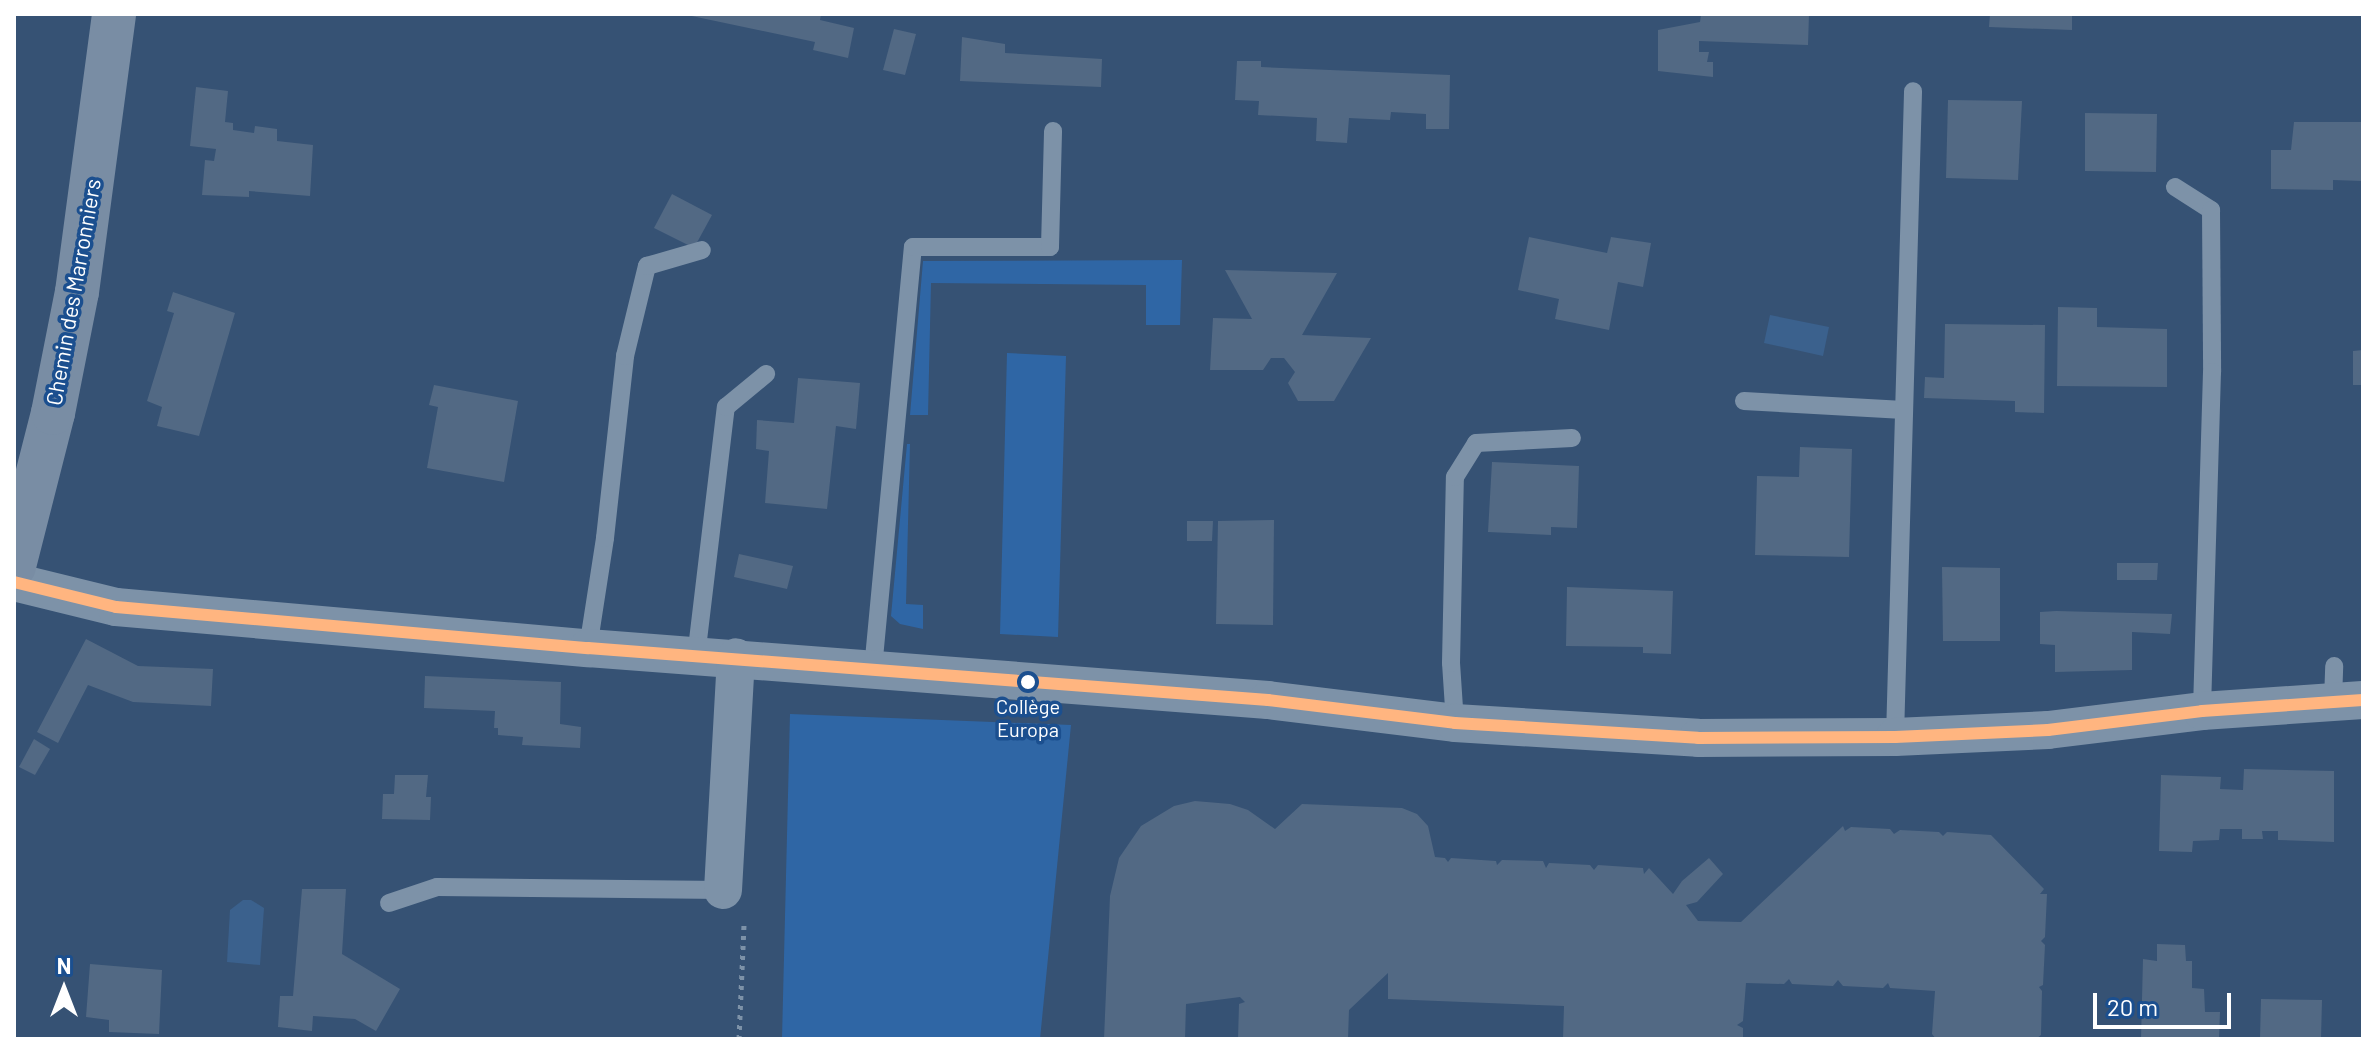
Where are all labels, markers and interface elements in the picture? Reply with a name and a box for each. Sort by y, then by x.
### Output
street label: Chemin des Marronniers [40,177,106,407]
marker: Collège Europa [1020,674,1036,690]
place label: Collège Europa [996,694,1060,741]
north arrow [24,949,104,1029]
text: N [57,952,71,978]
scale bar [2097,977,2235,1027]
text: 20 m [2107,992,2158,1021]

